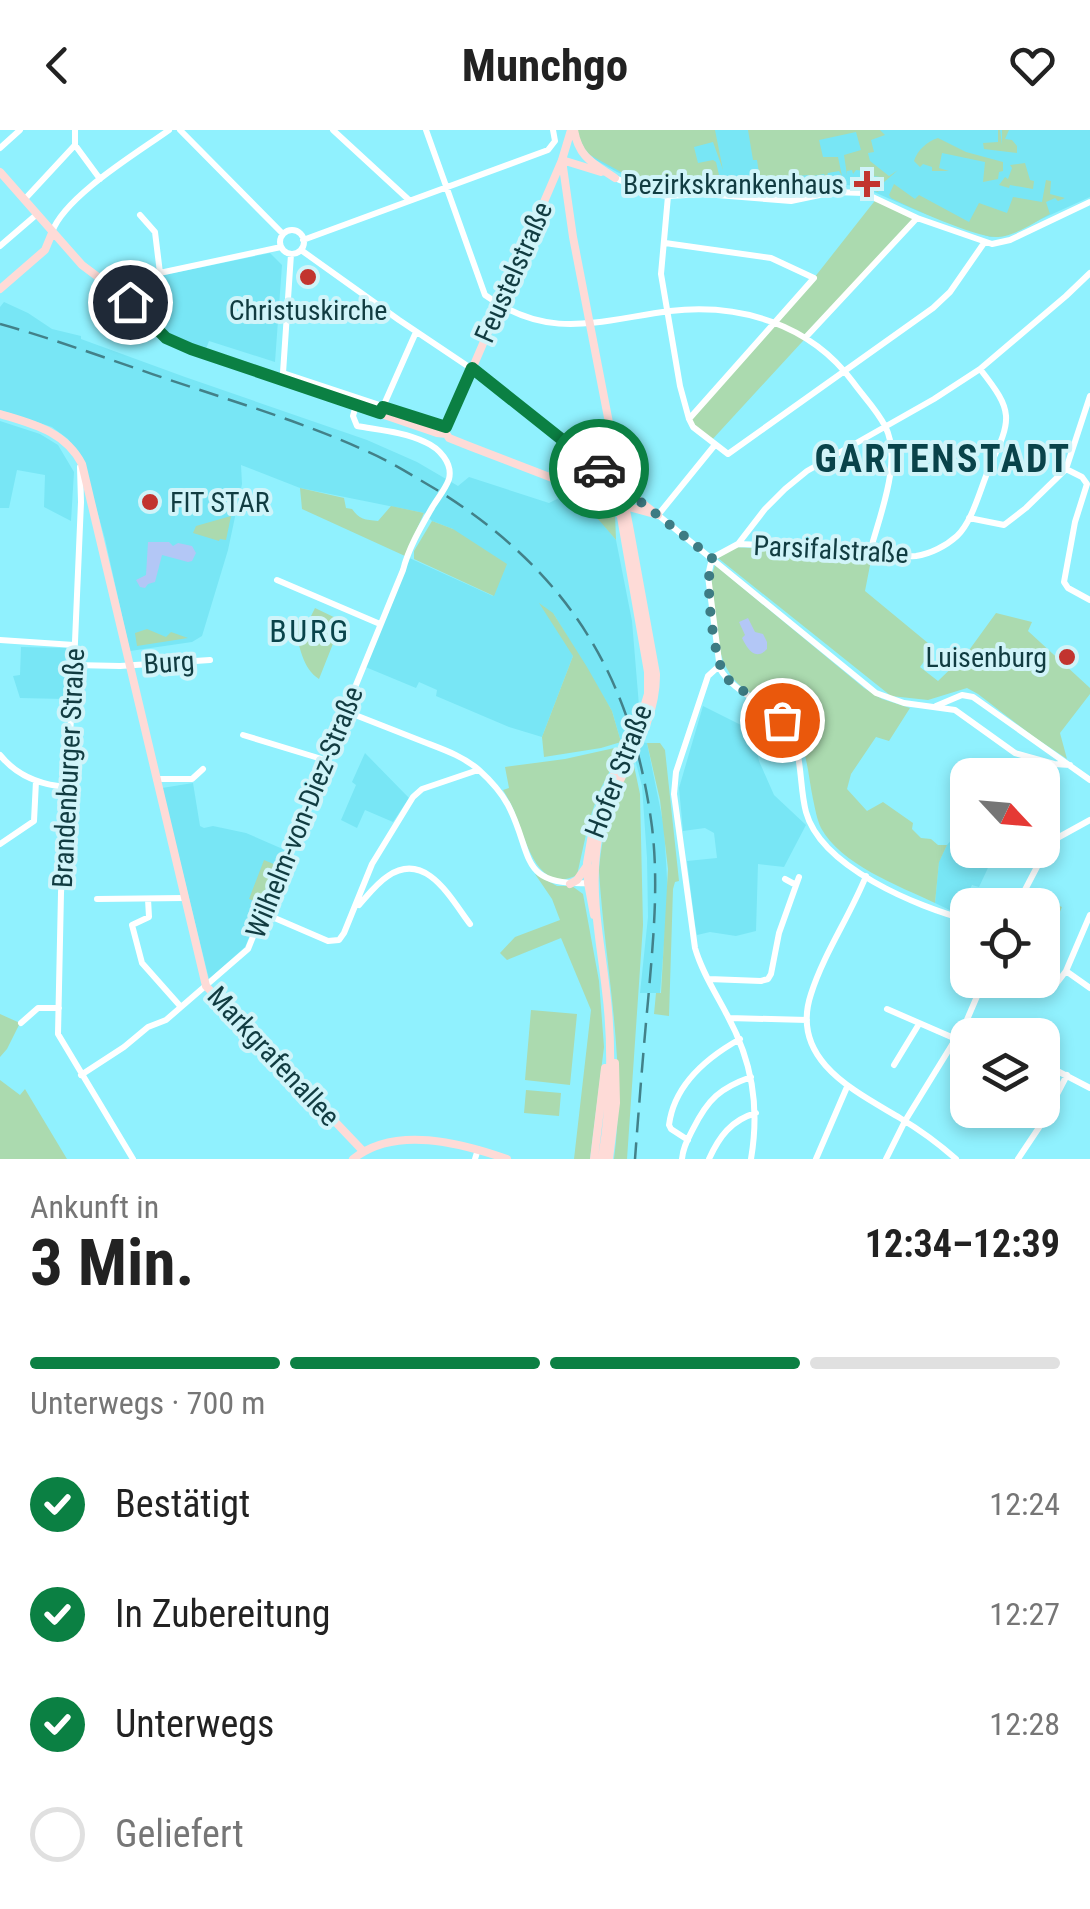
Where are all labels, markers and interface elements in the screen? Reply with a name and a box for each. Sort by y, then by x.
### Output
icon: back [30,38,85,93]
icon: heart [1005,38,1060,93]
text: Munchgo [462,39,628,92]
place label: Bezirkskrankenhaus [623,168,844,201]
marker: Bezirkskrankenhaus [854,171,880,197]
street label: Feustelstraße [468,197,559,348]
pin [88,260,173,345]
marker: Christuskirche [297,266,319,288]
icon: home [103,275,158,330]
place label: Christuskirche [229,294,387,327]
courier [549,419,649,519]
district label: GARTENSTADT [814,437,1072,481]
icon: car [572,442,627,497]
place label: FIT STAR [170,486,270,519]
marker: FIT STAR [139,491,161,513]
street label: Parsifalstraße [753,529,909,570]
district label: BURG [269,612,351,650]
place label: Luisenburg [925,641,1047,674]
street label: Burg [142,644,196,681]
marker: Luisenburg [1056,646,1078,668]
street label: Brandenburger Straße [46,647,91,889]
pin [740,678,825,763]
street label: Wilhelm-von-Diez-Straße [239,682,370,943]
icon: bag [755,693,810,748]
street label: Hofer Straße [578,700,659,842]
north arrow [950,758,1060,868]
map controls [950,758,1060,1128]
button: locate [950,888,1060,998]
street label: Markgrafenallee [201,980,347,1133]
button: layers [950,1018,1060,1128]
text: Ankunft in [30,1188,159,1226]
text: 12:34–12:39 [865,1222,1060,1266]
text: 3 Min. [30,1225,194,1301]
text: Unterwegs · 700 m [30,1384,265,1422]
icon: check [30,1477,85,1532]
text: Bestätigt [115,1482,250,1526]
text: 12:24 [989,1485,1060,1523]
icon: check [30,1587,85,1642]
text: In Zubereitung [115,1592,331,1636]
text: 12:27 [989,1595,1060,1633]
icon: check [30,1697,85,1752]
text: Unterwegs [115,1702,274,1746]
text: 12:28 [989,1705,1060,1743]
text: Geliefert [115,1812,244,1856]

